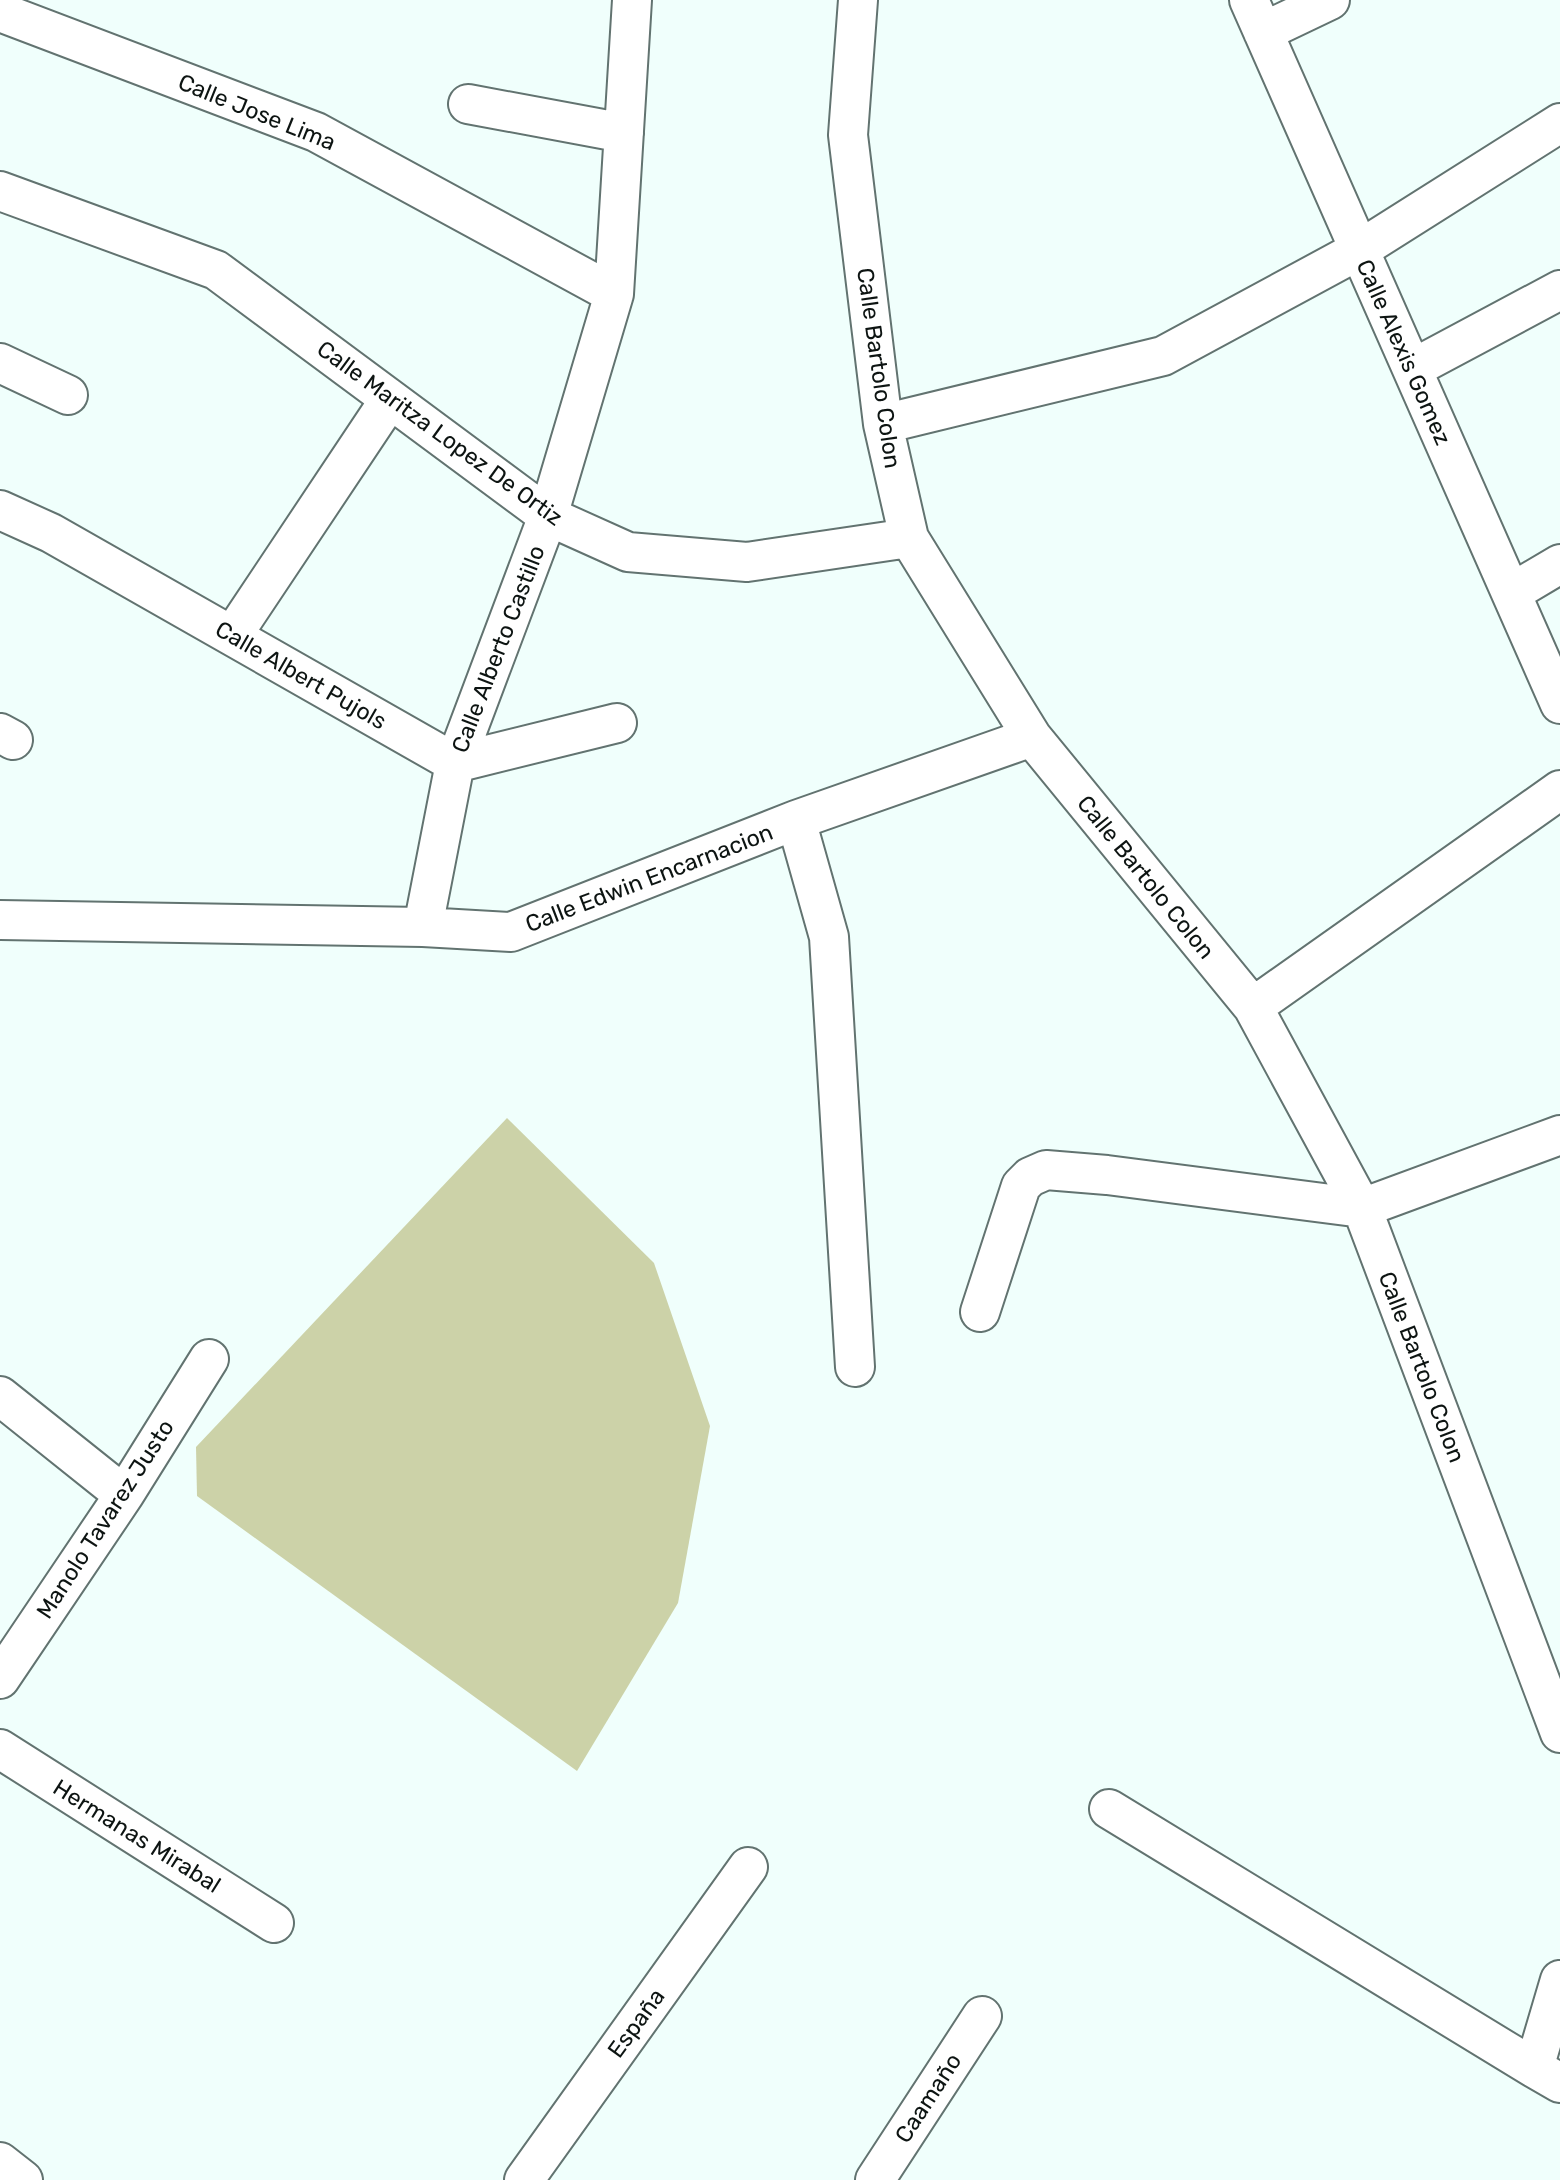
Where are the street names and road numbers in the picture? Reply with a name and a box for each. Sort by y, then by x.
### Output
street label: Calle Jose Lima [174,68,340,156]
street label: Calle Alexis Gomez [1351,255,1457,449]
street label: Calle Bartolo Colon [851,266,907,470]
street label: Calle Maritza Lopez De Ortiz [312,334,568,532]
street label: Calle Alberto Castillo [446,541,550,757]
street label: Calle Albert Pujols [210,615,392,735]
street label: Calle Bartolo Colon [1071,790,1221,964]
street label: Calle Edwin Encarnacion [521,818,777,938]
street label: Calle Bartolo Colon [1373,1268,1471,1466]
street label: Manolo Tavarez Justo [30,1414,180,1624]
street label: Hermanas Mirabal [48,1773,226,1899]
street label: España [602,1983,670,2063]
street label: Caamaño [889,2048,967,2148]

